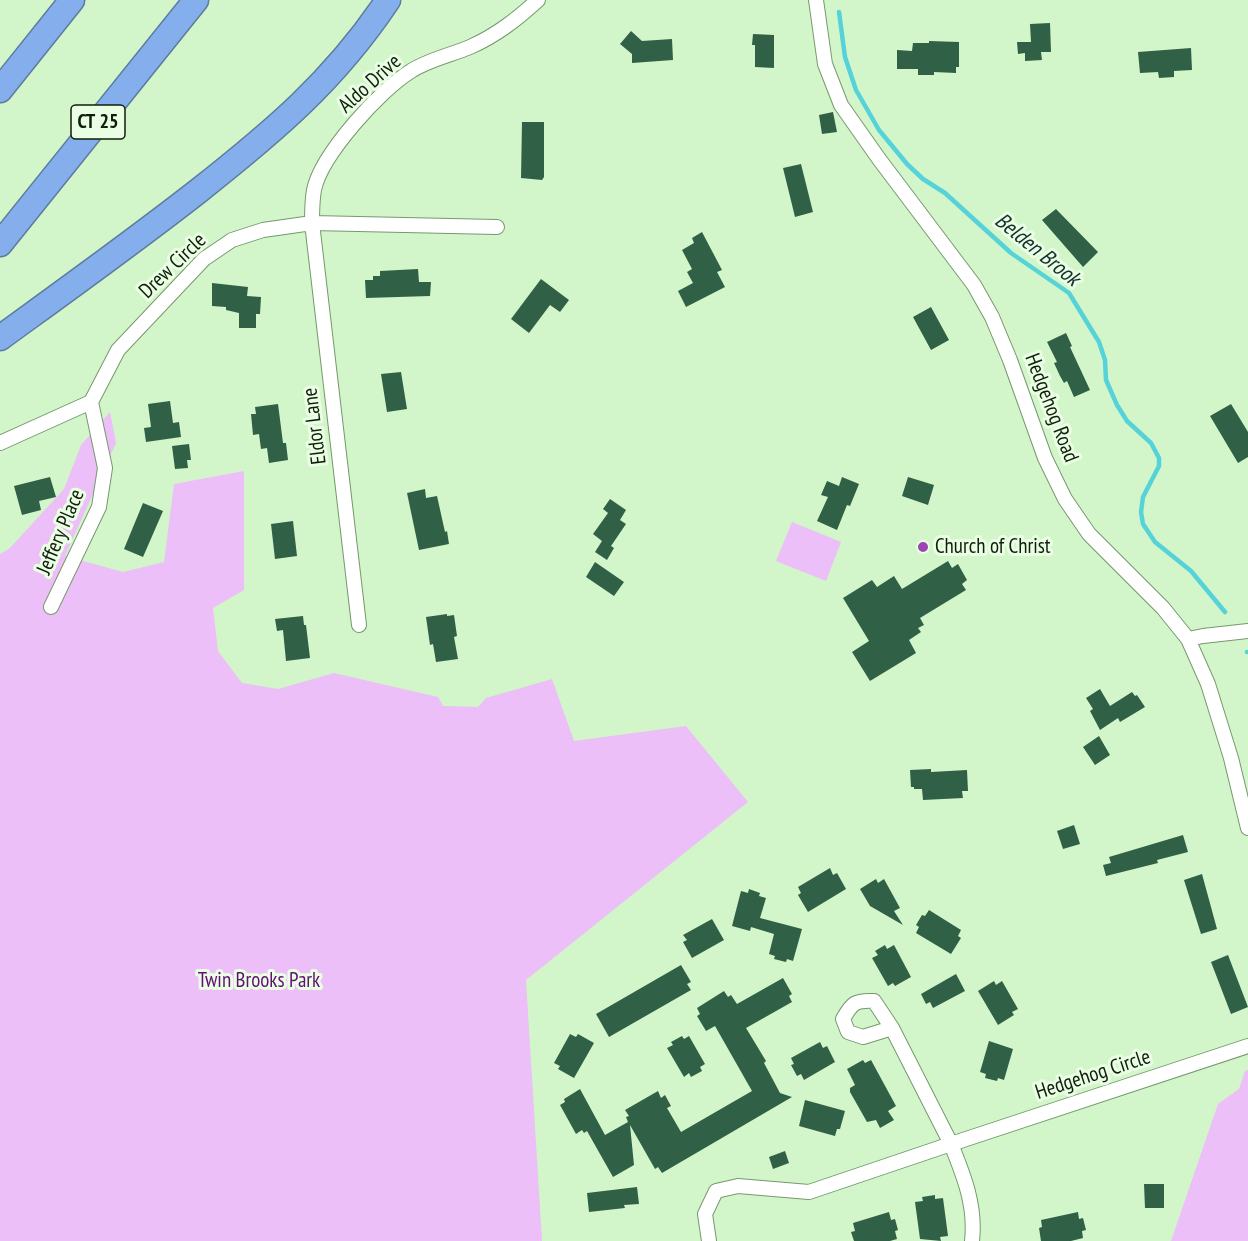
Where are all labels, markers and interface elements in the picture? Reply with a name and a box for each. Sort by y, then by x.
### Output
street label: Aldo Drive [333,49,407,119]
road number: CT 25 [71,105,125,139]
water label: Belden Brook [989,208,1085,292]
street label: Drew Circle [134,228,212,304]
street label: Hedgehog Road [1019,350,1083,466]
street label: Eldor Lane [298,386,332,466]
street label: Jeffery Place [32,486,90,578]
place label: Church of Christ [935,534,1051,560]
marker: Church of Christ [916,540,930,554]
park label: Twin Brooks Park [198,968,320,994]
street label: Hedgehog Circle [1032,1045,1154,1105]

